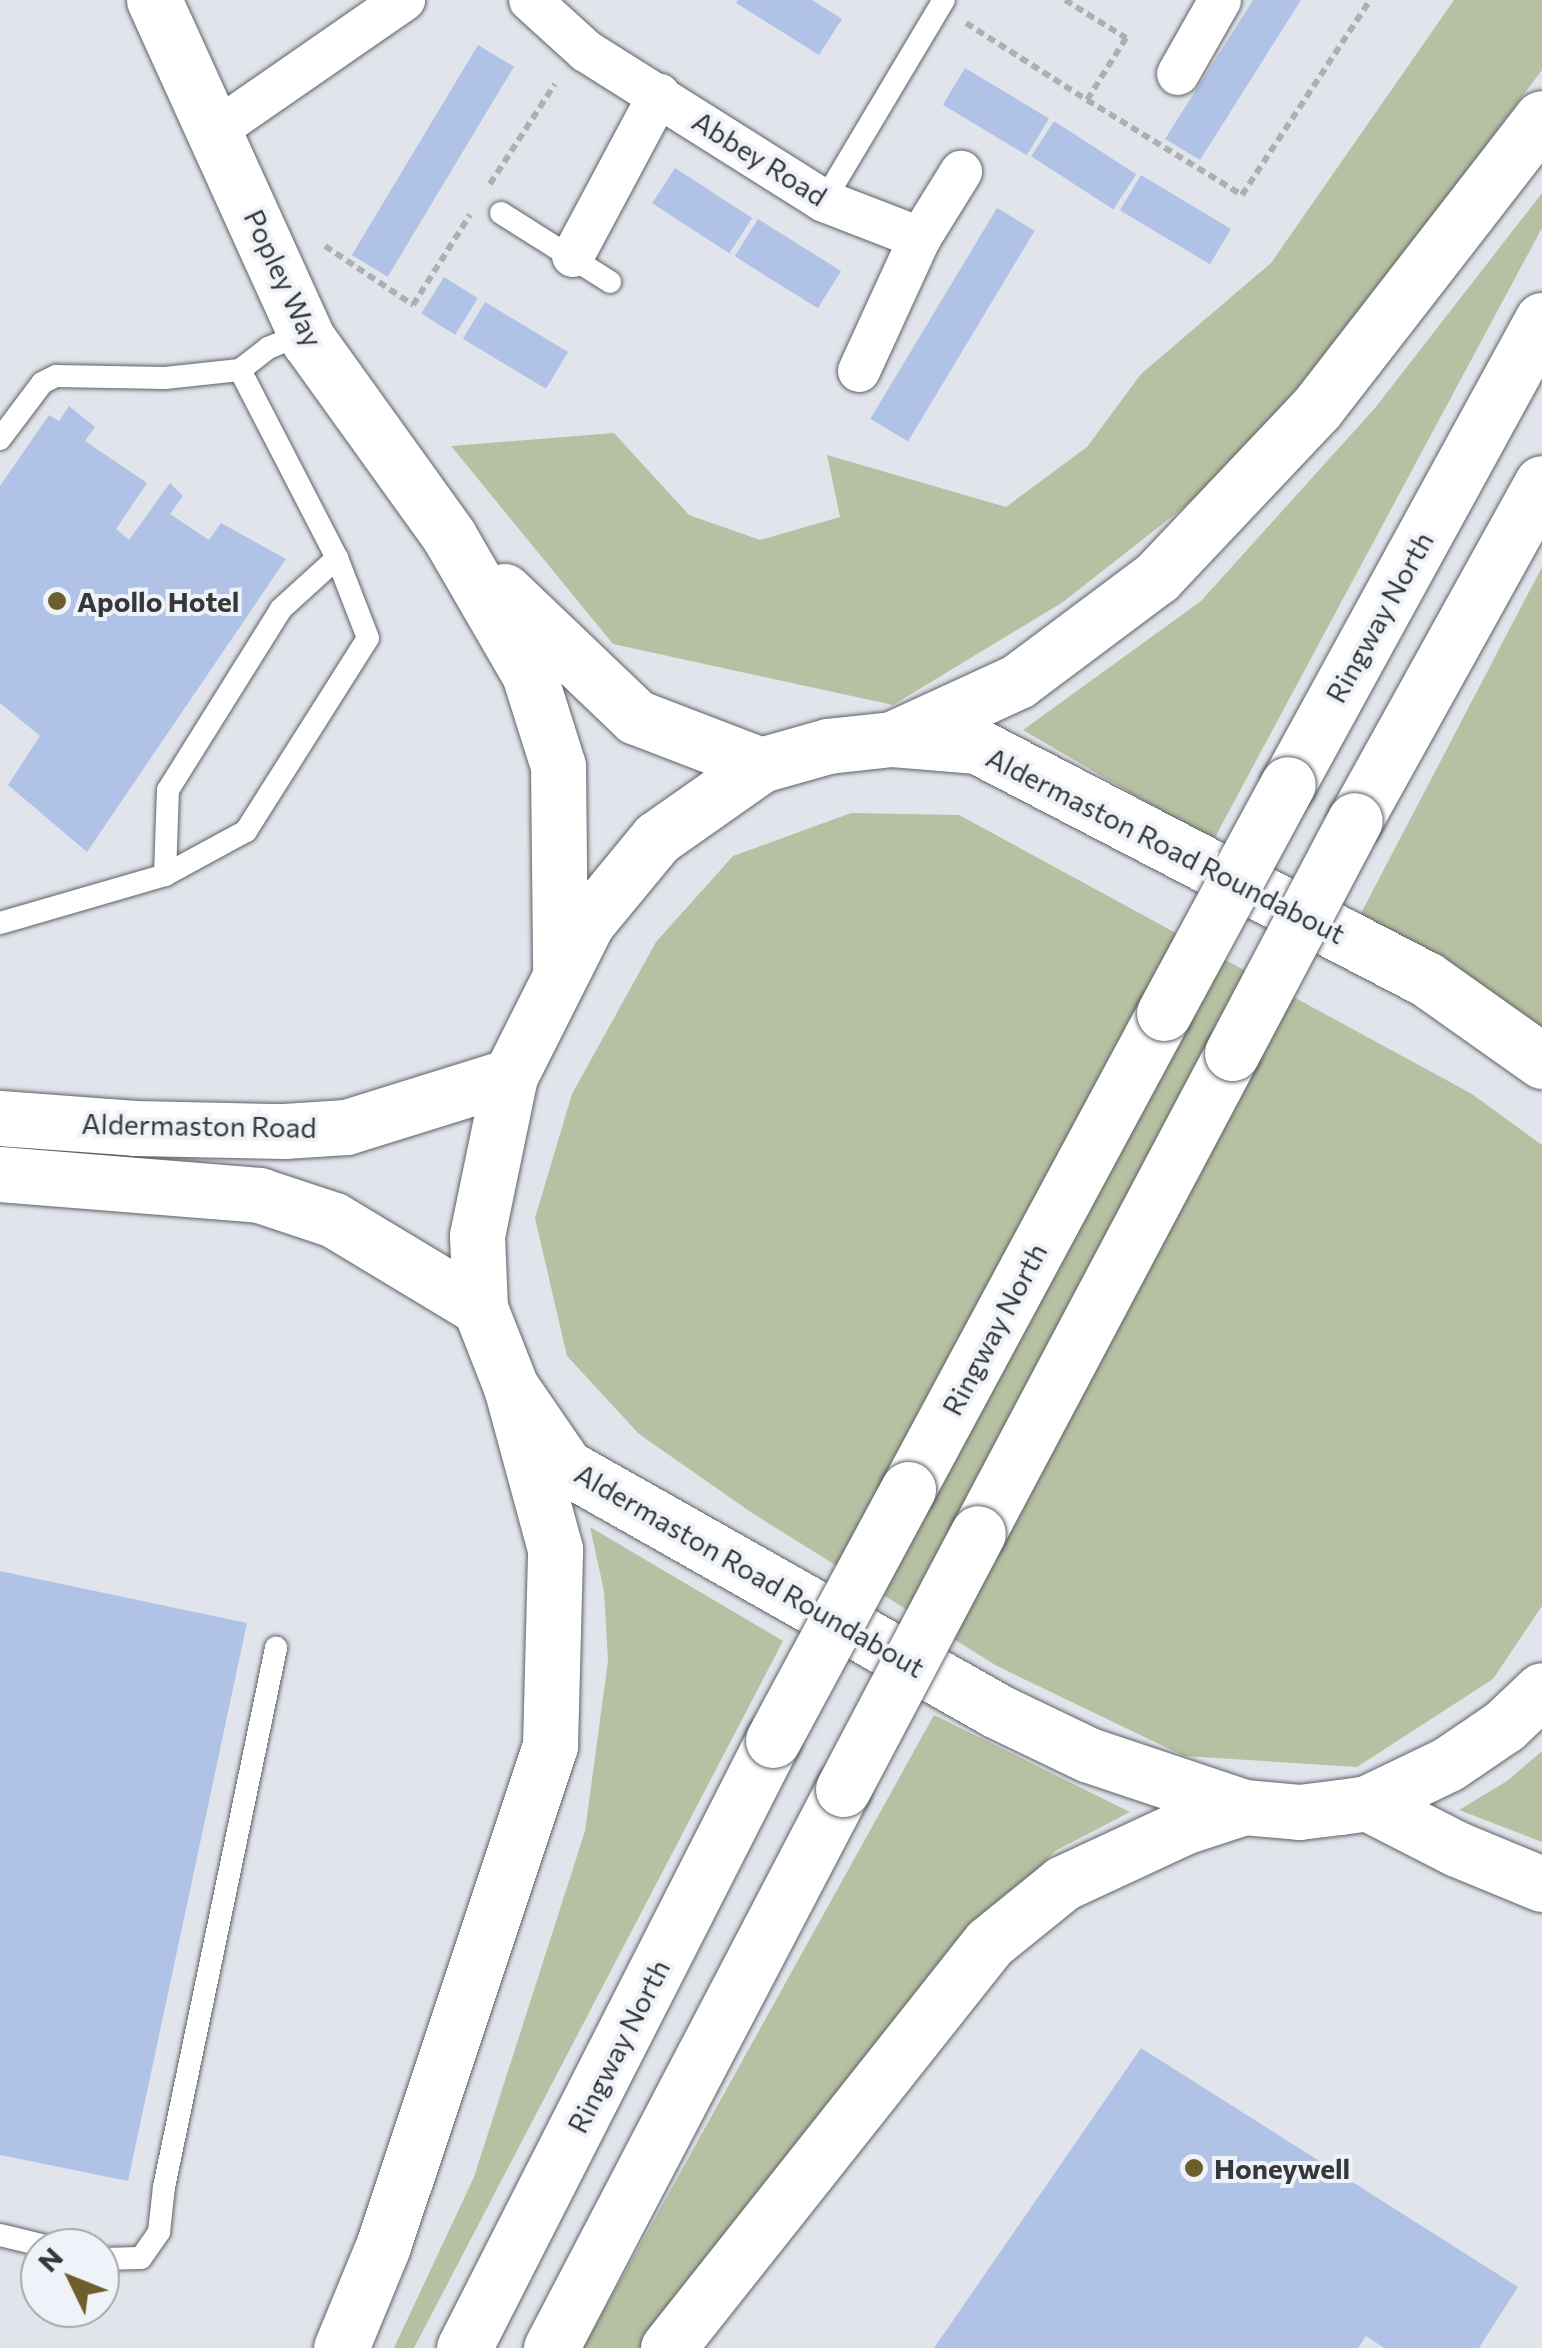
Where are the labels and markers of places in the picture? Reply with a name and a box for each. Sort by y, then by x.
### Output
place label: Apollo Hotel [77,584,239,618]
marker: Apollo Hotel [46,590,68,612]
place label: Honeywell [1214,2151,1350,2185]
marker: Honeywell [1183,2157,1205,2179]

